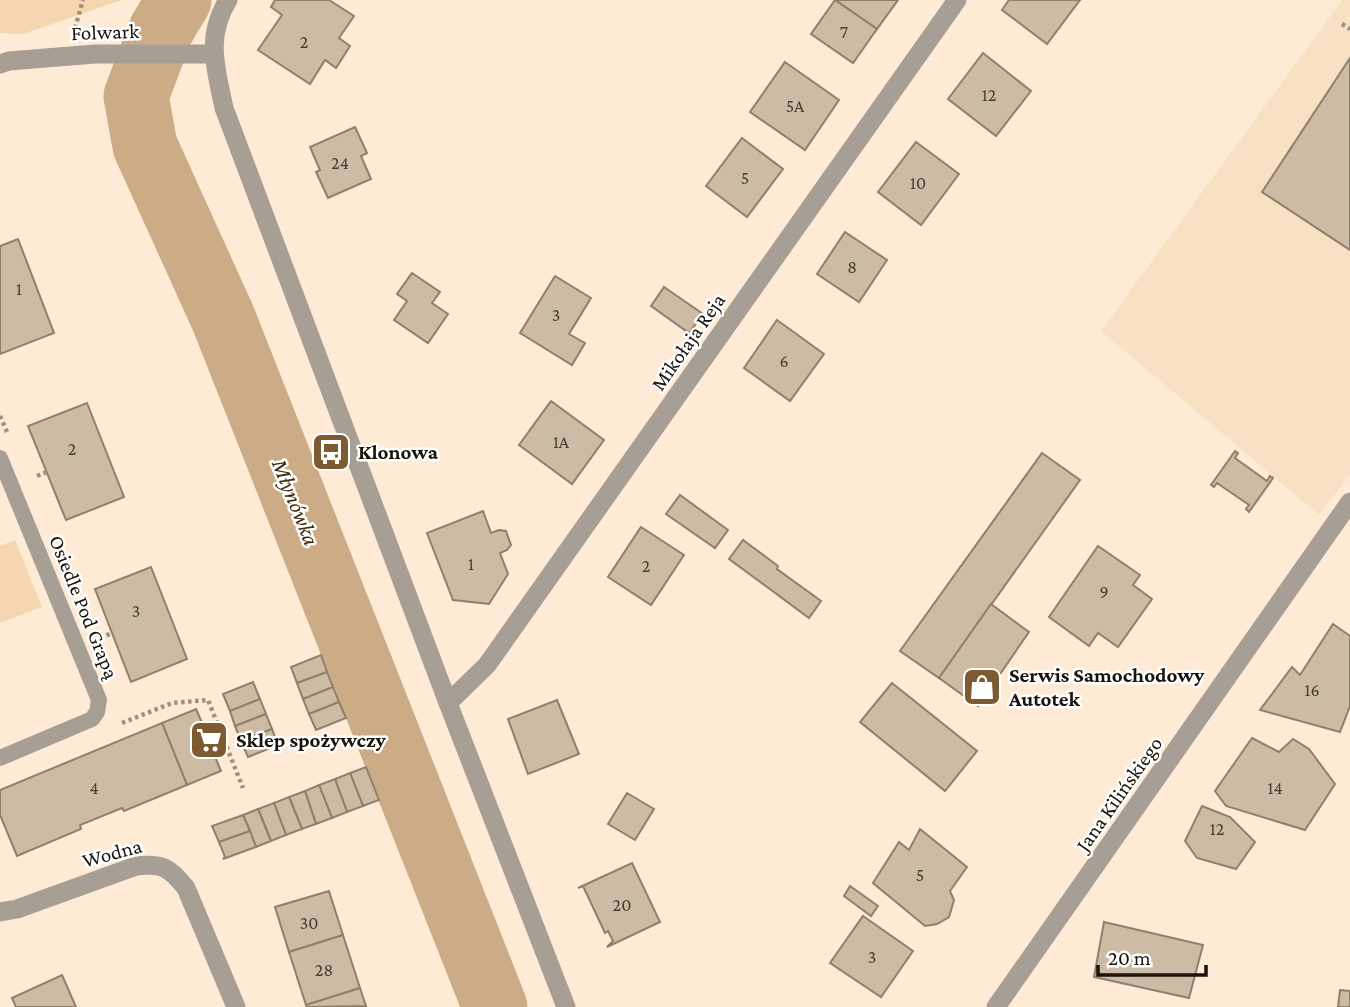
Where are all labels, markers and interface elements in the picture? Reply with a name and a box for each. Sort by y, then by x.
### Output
street label: Folwark [71,19,139,45]
house number: 7 [840,22,848,42]
house number: 2 [300,32,308,52]
house number: 12 [982,85,996,105]
house number: 5A [786,96,805,116]
house number: 24 [331,153,349,173]
house number: 5 [741,168,749,188]
house number: 10 [910,173,926,193]
house number: 8 [847,257,857,277]
house number: 1 [16,279,22,299]
street label: Mikołaja Reja [646,289,730,395]
house number: 3 [552,305,560,325]
house number: 6 [779,351,789,371]
bus stop icon: Klonowa [310,431,352,473]
house number: 1A [553,432,570,452]
house number: 2 [68,439,76,459]
place label: Klonowa [358,440,439,464]
water label: Młynówka [267,454,325,549]
street label: Osiedle Pod Grapą [44,532,124,683]
house number: 1 [468,554,474,574]
house number: 2 [642,556,650,576]
house number: 9 [1099,582,1109,602]
house number: 3 [132,601,140,621]
place label: Serwis Samochodowy Autotek [1008,663,1205,711]
shop icon: Serwis Samochodowy Autotek [961,666,1003,708]
house number: 16 [1304,680,1320,700]
supermarket icon: Sklep spożywczy [188,719,230,761]
place label: Sklep spożywczy [236,728,386,752]
street label: Jana Kilińskiego [1070,732,1167,857]
house number: 4 [89,778,99,798]
house number: 14 [1267,778,1283,798]
house number: 12 [1210,819,1224,839]
street label: Wodna [79,833,145,872]
house number: 5 [916,865,924,885]
house number: 20 [613,895,631,915]
house number: 30 [300,913,318,933]
scale bar [1098,934,1206,978]
text: 20 m [1108,946,1151,970]
house number: 3 [868,947,876,967]
house number: 28 [315,960,333,980]

